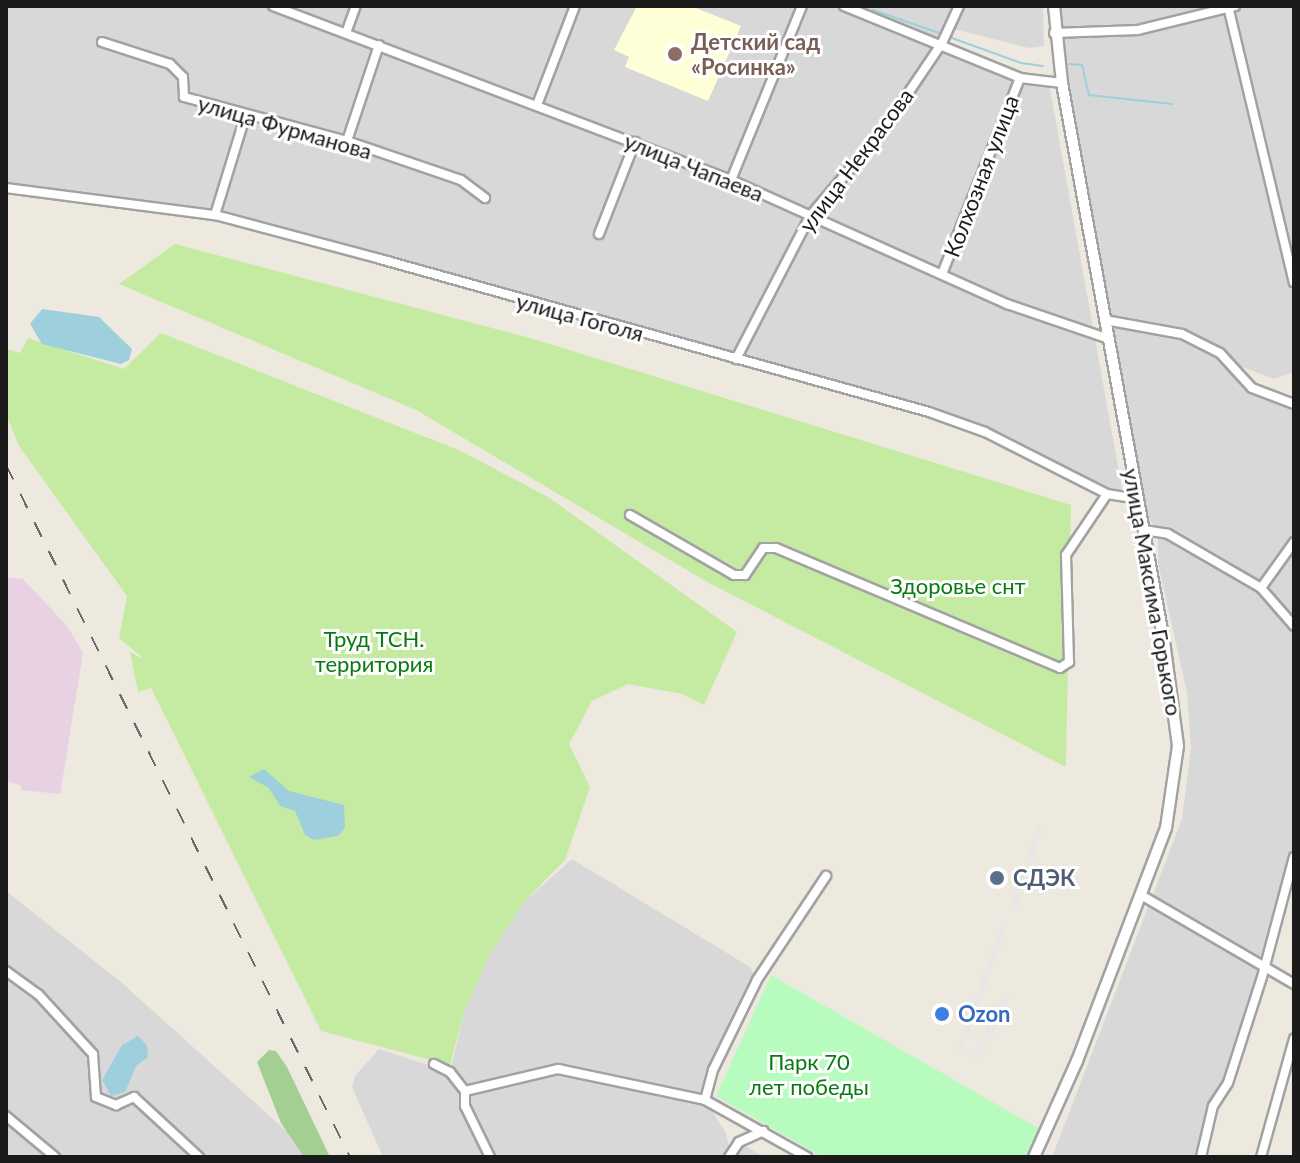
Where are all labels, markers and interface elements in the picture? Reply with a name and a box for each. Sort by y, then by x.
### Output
place label: Детский сад «Росинка» [691,28,820,80]
marker: Детский сад «Росинка» [666,45,684,63]
street label: улица Некрасова [793,83,919,237]
street label: улица Фурманова [195,90,375,164]
street label: Колхозная улица [938,91,1024,261]
street label: улица Чапаева [621,127,767,207]
street label: улица Гоголя [513,287,647,347]
street label: улица Максима Горького [1118,466,1188,718]
park label: Здоровье снт [890,573,1026,599]
park label: Труд ТСН. территория [315,625,433,676]
place label: СДЭК [1013,865,1075,891]
marker: СДЭК [988,869,1006,887]
place label: Ozon [958,1001,1011,1027]
marker: Ozon [933,1005,951,1023]
park label: Парк 70 лет победы [749,1048,869,1100]

